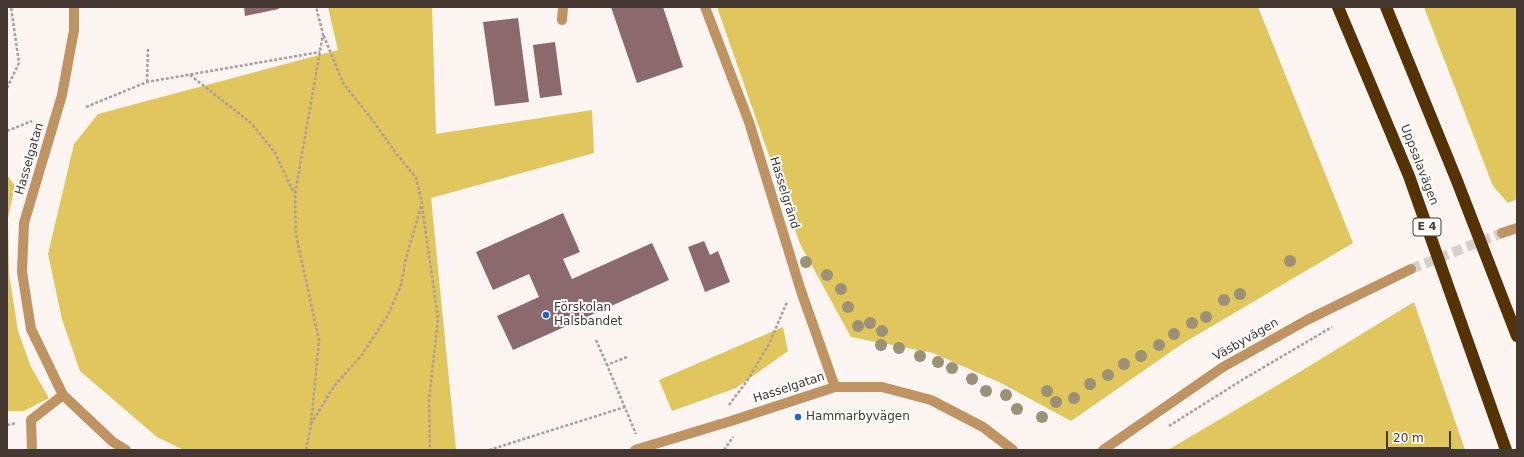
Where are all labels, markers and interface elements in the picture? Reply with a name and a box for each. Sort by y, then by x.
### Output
street label: Hasselgatan [13,121,47,197]
street label: Uppsalavägen [1397,123,1441,207]
street label: Hasselgränd [766,155,802,231]
road number: E 4 [1413,218,1441,236]
place label: Förskolan Halsbandet [554,301,622,329]
marker: Förskolan Halsbandet [541,310,551,320]
street label: Väsbyvägen [1211,316,1281,364]
street label: Hasselgatan [751,370,827,406]
place label: Hammarbyvägen [806,410,910,424]
marker: Hammarbyvägen [793,412,803,422]
scale bar [1388,423,1453,449]
text: 20 m [1393,431,1424,445]

